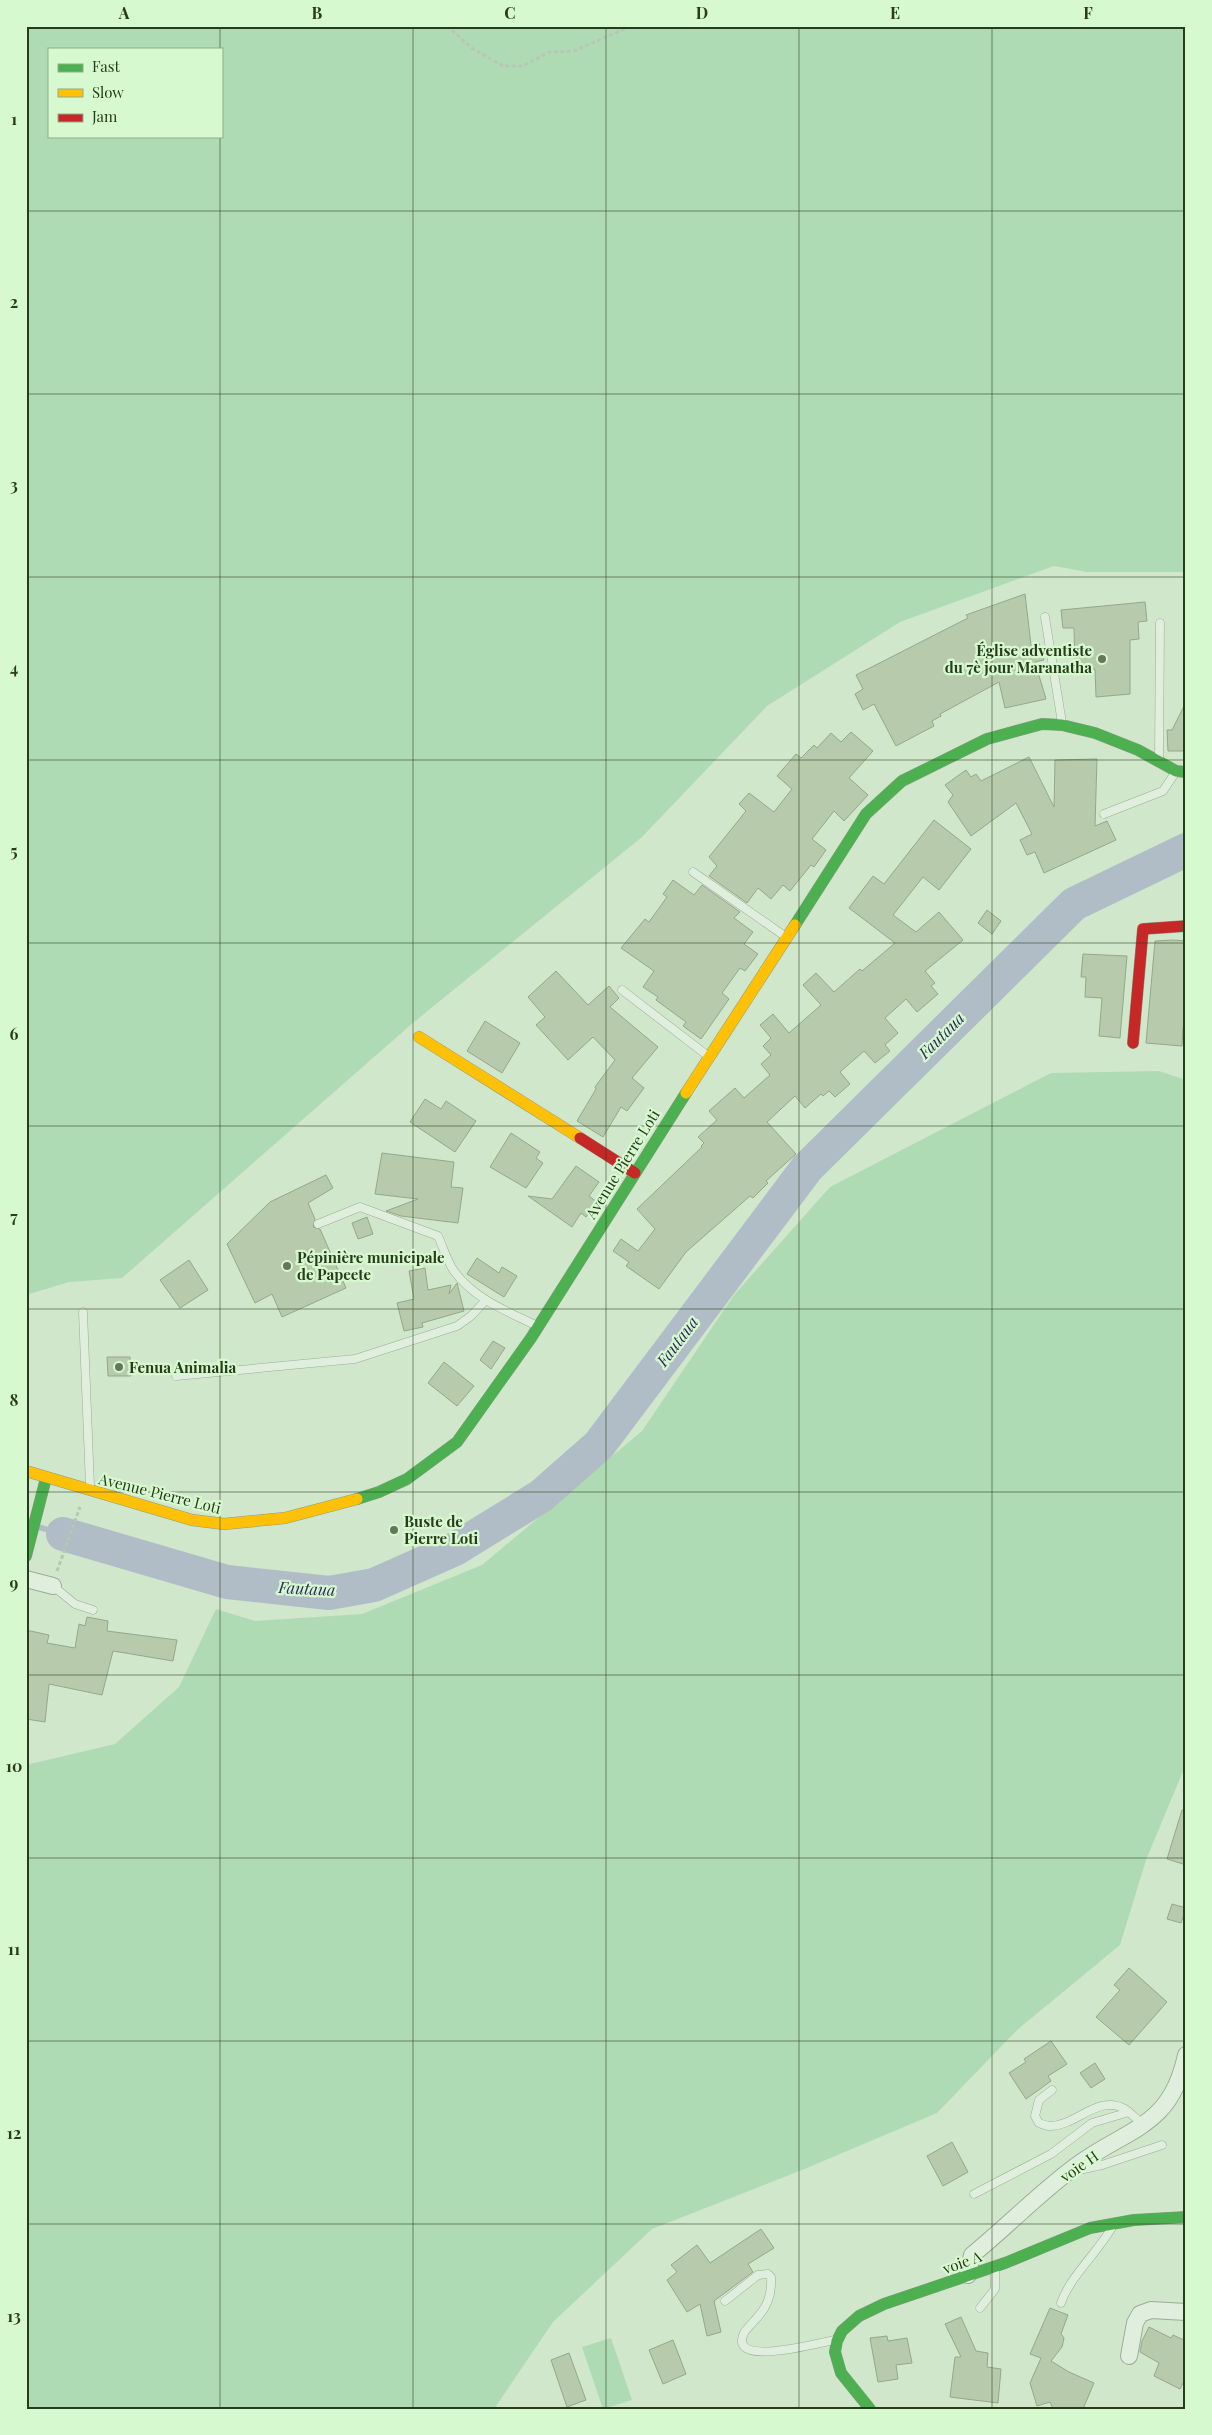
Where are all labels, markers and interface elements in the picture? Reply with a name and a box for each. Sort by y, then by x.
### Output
text: A [118,2,130,23]
text: B [312,2,323,23]
text: C [504,2,516,23]
text: D [696,2,708,23]
text: E [890,2,900,23]
text: F [1083,2,1093,23]
legend [48,48,222,138]
text: Fast [92,56,121,76]
text: Slow [92,82,124,102]
text: Jam [91,106,118,126]
text: 1 [11,108,17,129]
text: 2 [10,291,18,312]
text: 3 [10,474,18,495]
place label: Église adventiste du 7è jour Maranatha [945,640,1092,677]
marker: Église adventiste du 7è jour Maranatha [1096,653,1108,665]
text: 4 [10,657,18,678]
text: 5 [10,840,18,861]
water label: Fautaua [913,1007,969,1063]
text: 6 [10,1023,19,1044]
street label: Avenue Pierre Loti [580,1105,664,1223]
text: 7 [10,1206,18,1227]
place label: Pépinière municipale de Papeete [297,1247,445,1284]
marker: Pépinière municipale de Papeete [281,1260,293,1272]
water label: Fautaua [651,1312,703,1371]
place label: Fenua Animalia [129,1357,237,1377]
marker: Fenua Animalia [113,1361,125,1373]
text: 8 [10,1389,19,1410]
street label: Avenue Pierre Loti [96,1468,224,1518]
place label: Buste de Pierre Loti [404,1511,479,1548]
marker: Buste de Pierre Loti [388,1524,400,1536]
text: 9 [10,1572,19,1593]
water label: Fautaua [277,1576,336,1600]
text: 10 [6,1755,22,1776]
text: 11 [8,1938,20,1959]
text: 12 [7,2122,21,2143]
street label: voie H [1055,2146,1102,2187]
street label: voie A [939,2246,985,2279]
text: 13 [7,2305,21,2326]

